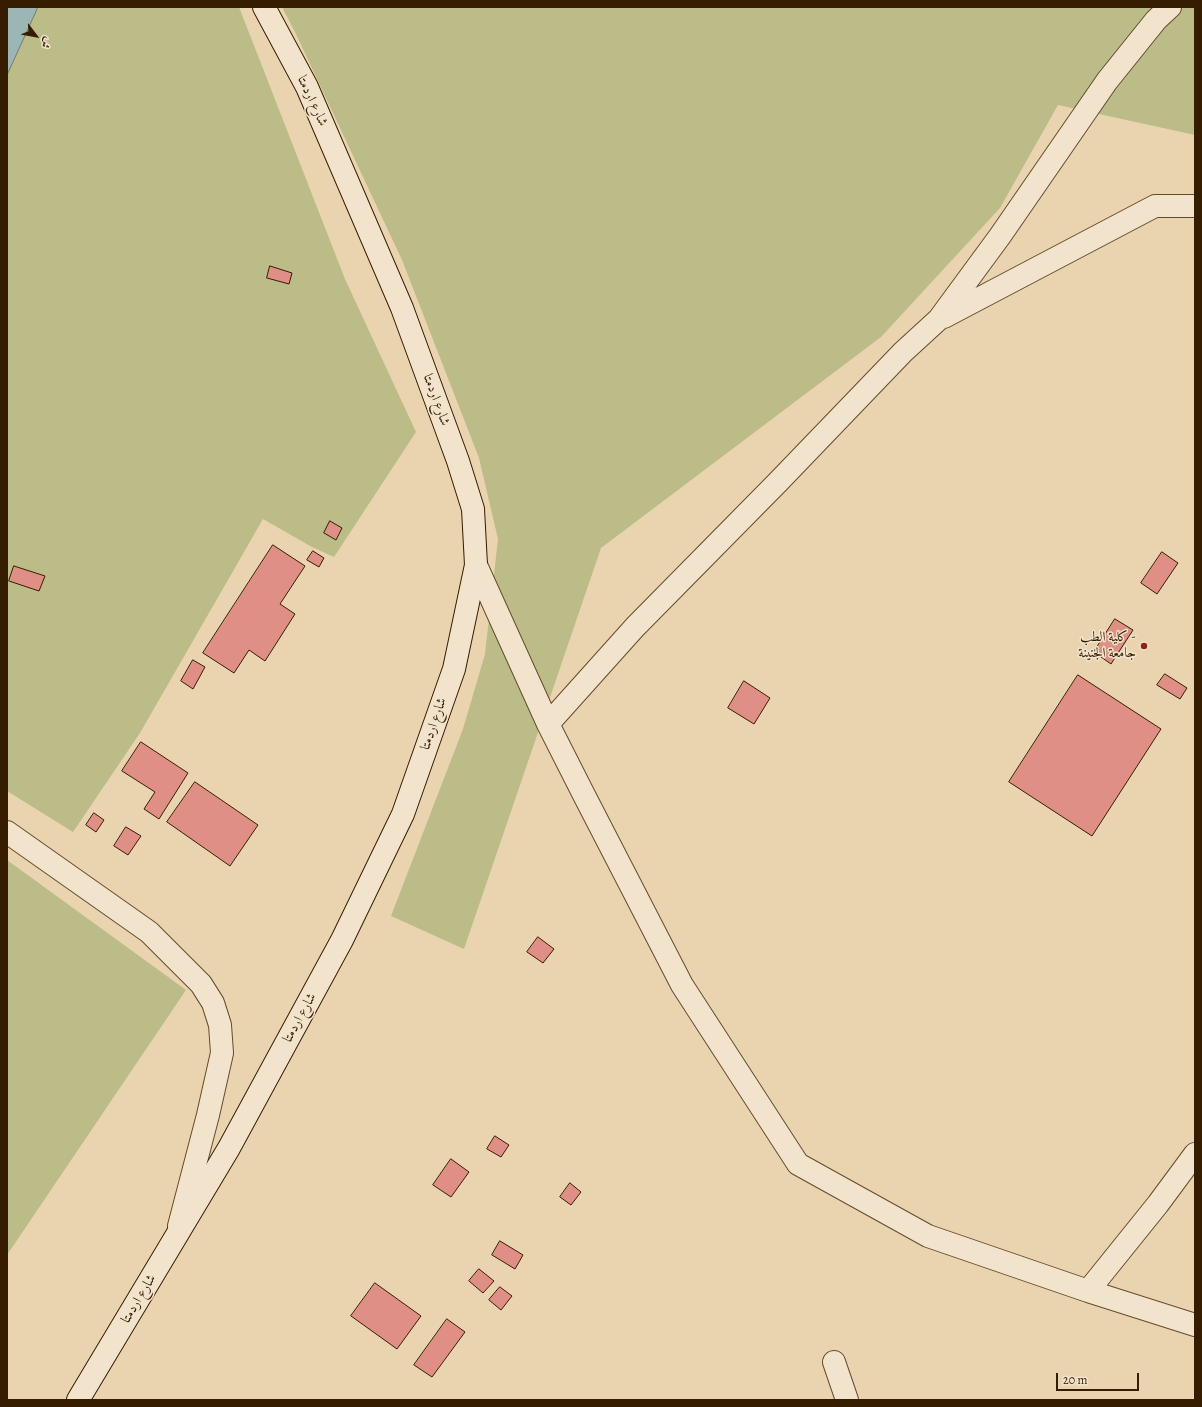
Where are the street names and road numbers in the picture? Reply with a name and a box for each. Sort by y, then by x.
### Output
street label: شارع اردمتا [293,73,331,129]
street label: شارع اردمتا [419,372,453,428]
street label: شارع اردمتا [417,696,451,752]
street label: شارع اردمتا [280,990,320,1046]
street label: شارع اردمتا [118,1272,160,1326]

